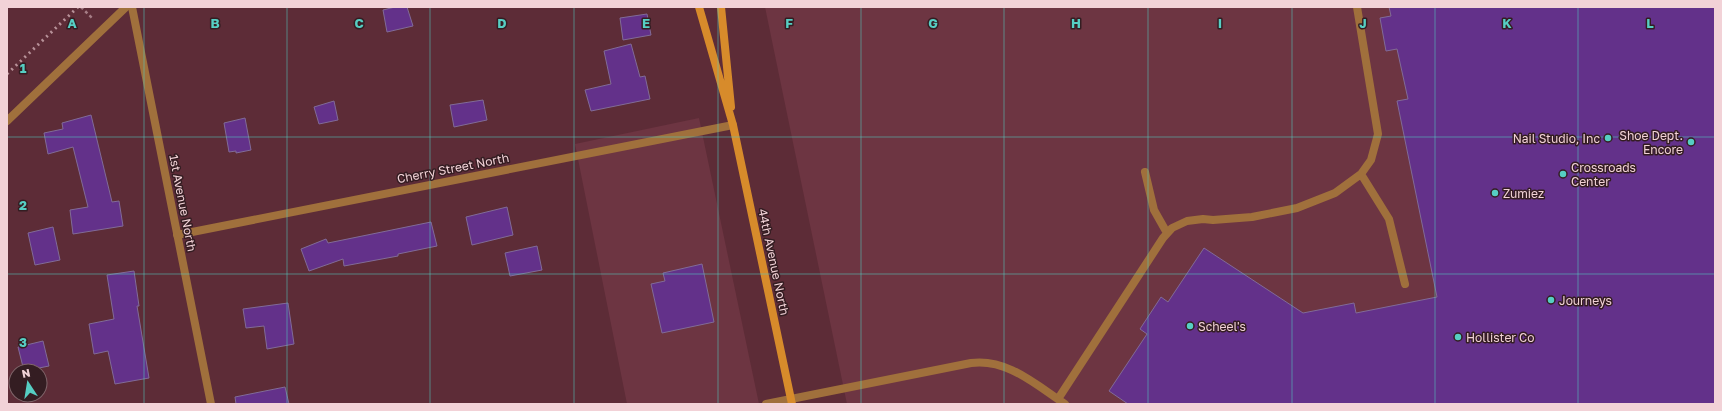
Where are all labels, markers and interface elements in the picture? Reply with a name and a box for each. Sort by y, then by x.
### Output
text: A [67,15,77,31]
text: B [210,15,220,31]
text: C [354,15,364,31]
text: D [497,15,507,31]
text: E [642,15,650,31]
text: F [785,15,793,31]
text: G [928,15,938,31]
text: H [1071,15,1081,31]
text: I [1218,15,1222,31]
text: J [1359,15,1367,31]
text: K [1502,15,1512,31]
text: L [1646,15,1654,31]
text: 1 [20,60,27,76]
place label: Shoe Dept. Encore [1619,128,1683,157]
place label: Nail Studio, Inc [1513,131,1600,146]
marker: Nail Studio, Inc [1603,133,1613,143]
marker: Shoe Dept. Encore [1686,137,1696,147]
street label: Cherry Street North [396,150,510,186]
street label: 1st Avenue North [166,153,200,253]
place label: Crossroads Center [1571,160,1636,189]
marker: Crossroads Center [1558,169,1568,179]
place label: Zumiez [1503,186,1544,201]
marker: Zumiez [1490,188,1500,198]
text: 2 [19,197,27,213]
street label: 44th Avenue North [755,207,793,317]
place label: Journeys [1559,293,1612,308]
marker: Journeys [1546,295,1556,305]
place label: Scheel's [1198,319,1246,334]
marker: Scheel's [1185,321,1195,331]
place label: Hollister Co [1466,330,1534,345]
marker: Hollister Co [1453,332,1463,342]
text: 3 [19,334,27,350]
north arrow [8,363,48,403]
text: N [20,366,31,380]

